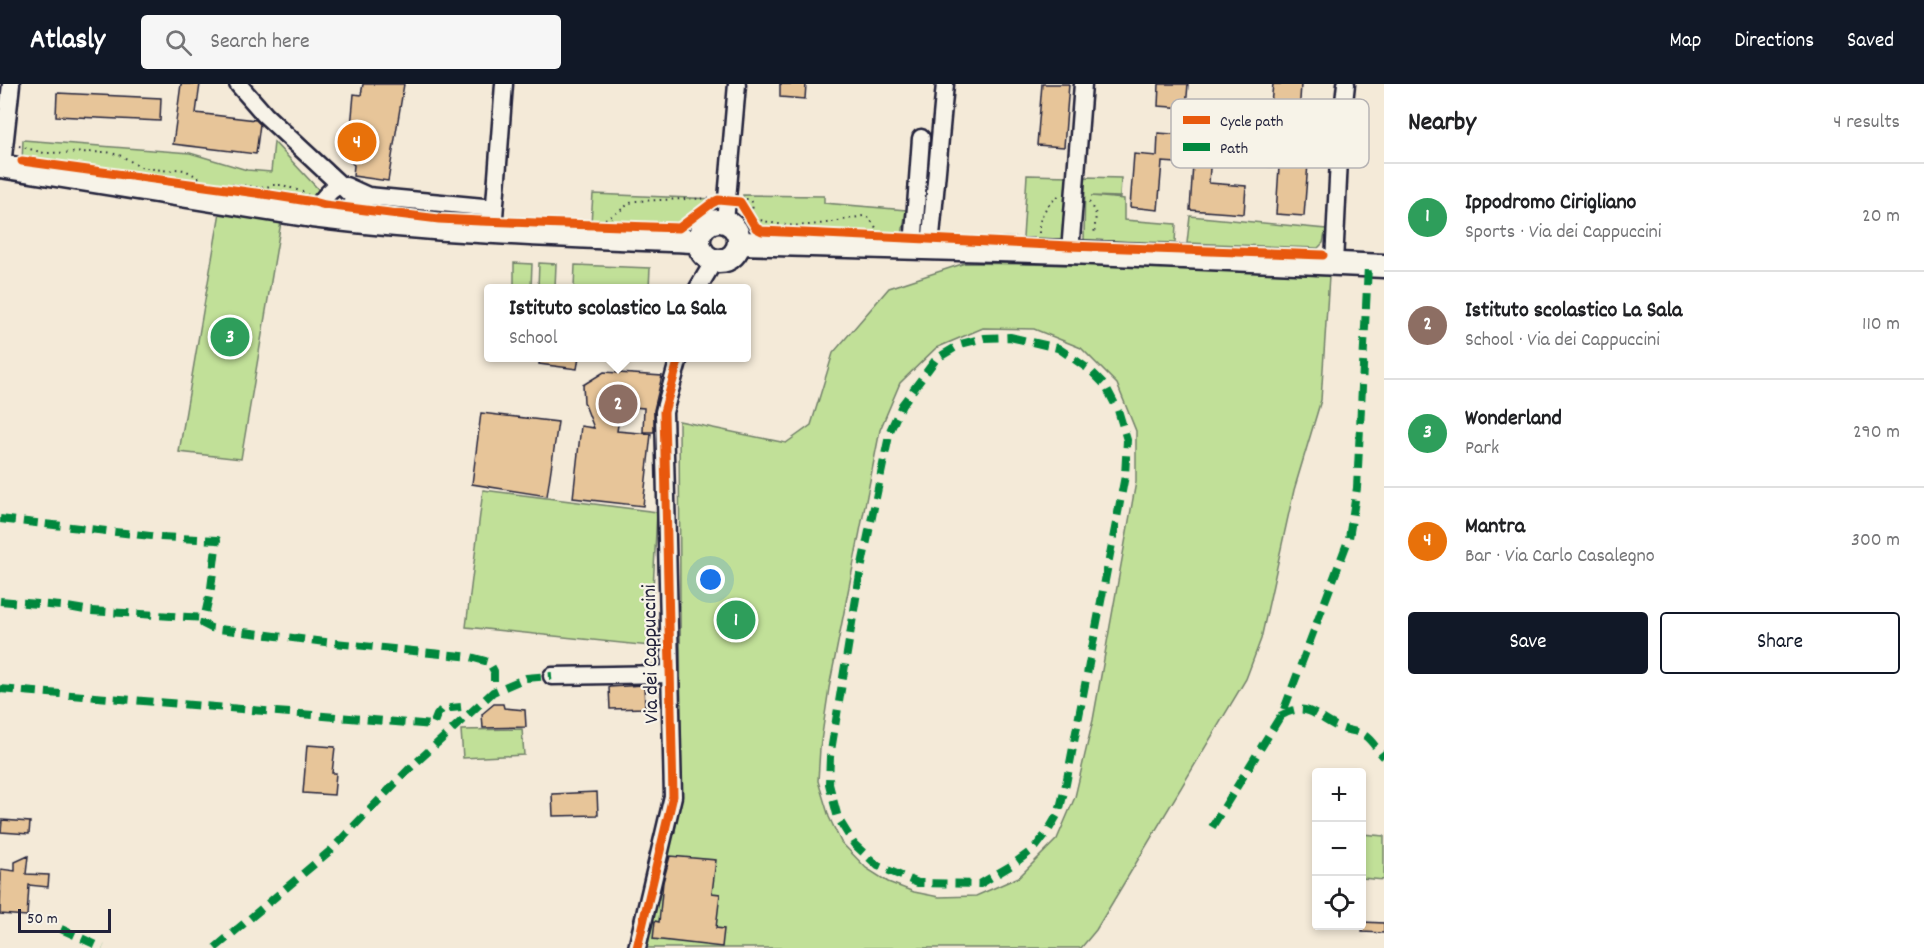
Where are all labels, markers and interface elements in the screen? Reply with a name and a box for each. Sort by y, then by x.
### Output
search box [141,15,561,69]
text: Atlasly [30,22,105,62]
icon: search [162,26,195,59]
text: Search here [210,27,310,58]
text: Map [1670,27,1701,57]
text: Directions [1734,27,1814,57]
text: Saved [1847,27,1894,57]
legend [1171,99,1369,168]
text: Nearby [1408,105,1476,142]
text: 4 results [1833,109,1900,137]
text: Cycle path [1220,111,1283,134]
pin: 4 [338,120,376,164]
text: Path [1220,138,1248,161]
text: Ippodromo Cirigliano [1465,188,1636,219]
text: 1 [1425,203,1430,231]
text: 20 m [1862,203,1900,231]
text: Sports · Via dei Cappuccini [1465,219,1662,247]
popup [484,284,751,362]
text: Istituto scolastico La Sala [509,294,726,325]
text: Istituto scolastico La Sala [1465,296,1682,327]
text: 2 [1423,311,1432,339]
text: 110 m [1862,311,1900,339]
pin: 3 [210,314,250,360]
text: School [509,325,557,353]
text: School · Via dei Cappuccini [1465,327,1660,355]
pin: 2 [598,382,638,426]
text: Wonderland [1465,404,1562,435]
text: 3 [1423,419,1432,447]
text: 290 m [1853,419,1900,447]
text: Park [1465,435,1499,463]
text: Mantra [1465,512,1525,543]
text: 4 [1423,527,1432,555]
text: 300 m [1851,527,1900,555]
text: Bar · Via Carlo Casalegno [1465,543,1655,571]
your location [696,565,725,594]
street label: Via dei Cappuccini [636,584,668,724]
pin: 1 [716,598,756,642]
button: Save [1408,612,1648,674]
button: Share [1660,612,1900,674]
map controls [1312,768,1366,930]
button: + [1312,768,1366,822]
button: − [1312,822,1366,876]
button: locate [1312,876,1366,930]
scale bar [18,906,111,934]
text: 50 m [27,908,58,931]

